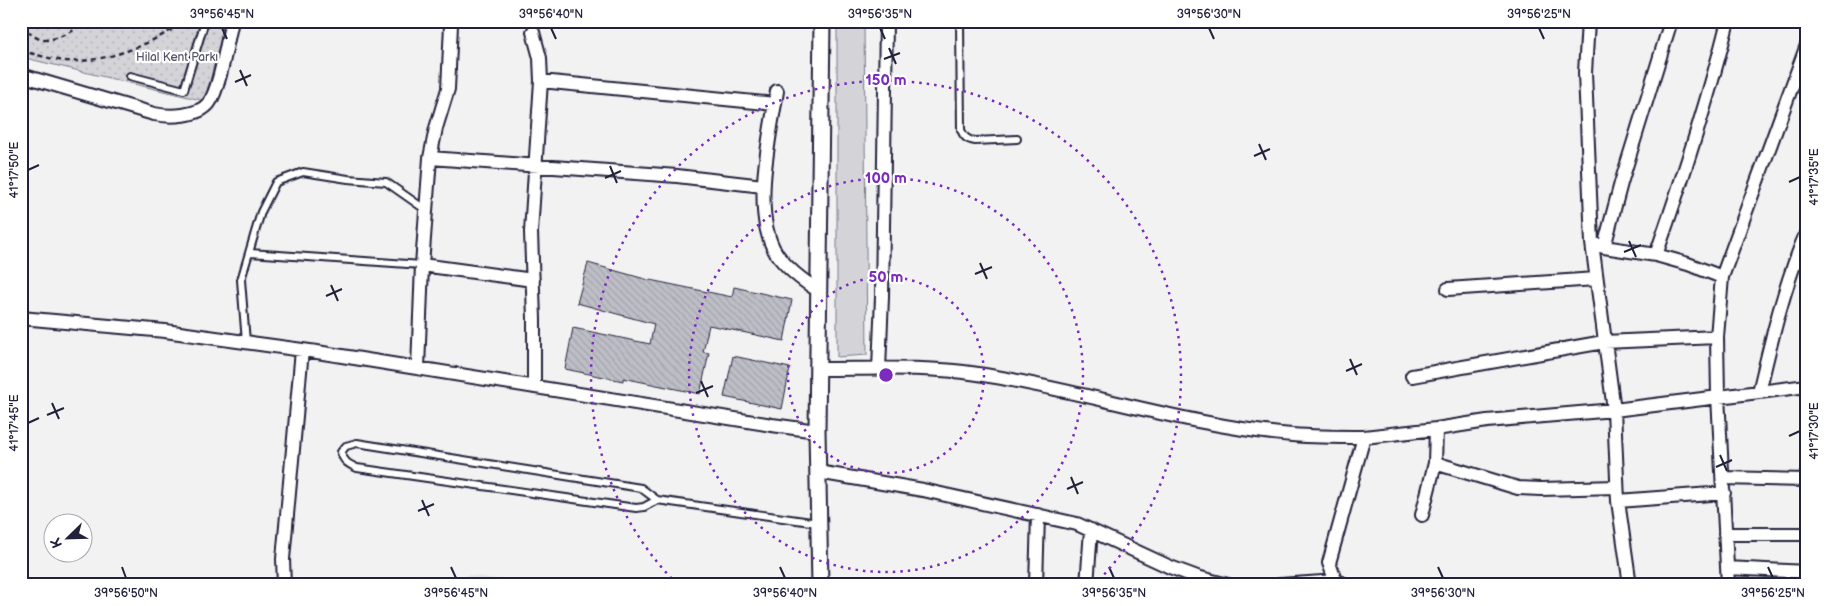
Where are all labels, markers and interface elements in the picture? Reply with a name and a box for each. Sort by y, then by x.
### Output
text: 39°56'45"N [190,7,254,22]
text: 39°56'40"N [519,7,583,22]
text: 39°56'35"N [848,7,912,22]
text: 39°56'30"N [1177,7,1241,22]
text: 39°56'25"N [1507,7,1571,22]
park label: Hilal Kent Parkı [136,50,218,65]
text: 150 m [865,71,907,90]
text: 41°17'50"E [7,141,22,199]
text: 41°17'35"E [1807,148,1822,206]
text: 100 m [865,169,907,188]
text: 50 m [869,268,904,287]
centre of rings [877,366,895,384]
text: 41°17'45"E [7,394,22,452]
text: 41°17'30"E [1807,402,1822,460]
north arrow [42,514,92,564]
text: K [47,535,66,551]
text: 39°56'50"N [94,586,158,601]
text: 39°56'45"N [424,586,488,601]
text: 39°56'40"N [753,586,817,601]
text: 39°56'35"N [1082,586,1146,601]
text: 39°56'30"N [1411,586,1475,601]
text: 39°56'25"N [1741,586,1805,601]

